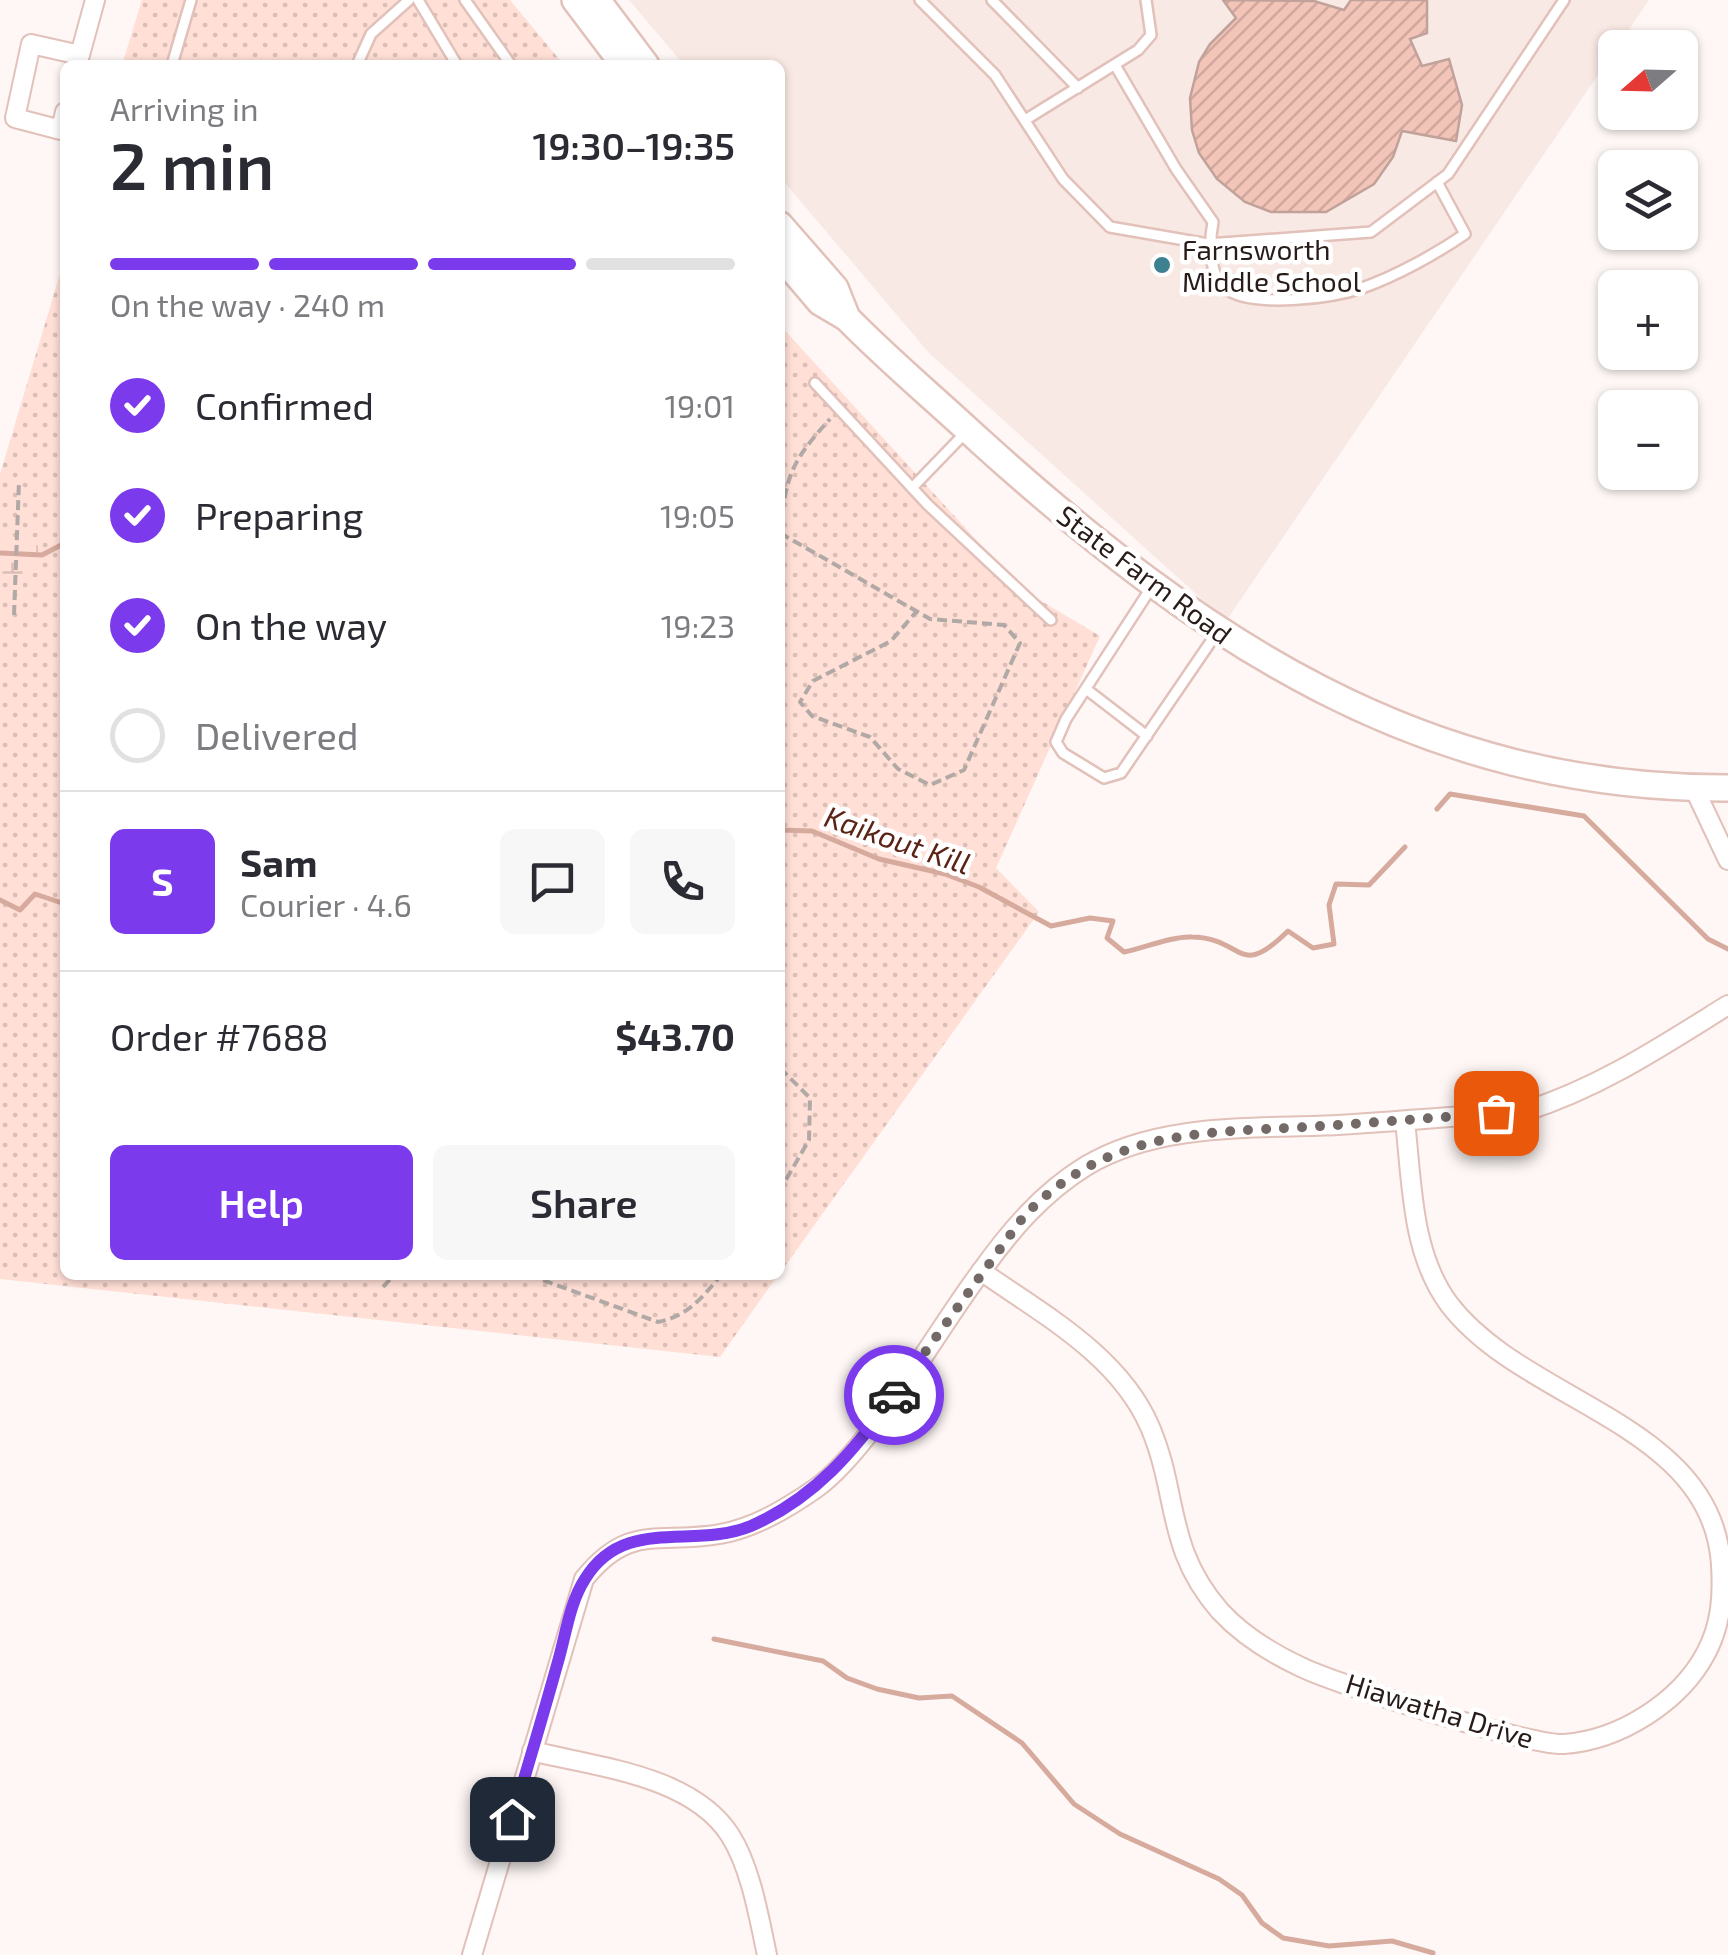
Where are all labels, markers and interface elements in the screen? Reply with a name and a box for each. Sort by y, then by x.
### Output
north arrow [1598,30,1698,130]
map controls [1598,30,1698,490]
text: Arriving in [110,89,259,127]
text: 19:30–19:35 [533,122,735,168]
text: 2 min [110,125,274,203]
button: layers [1598,150,1698,250]
place label: Farnsworth Middle School [1182,232,1362,298]
marker: Farnsworth Middle School [1151,254,1173,276]
button: + [1598,270,1698,370]
text: On the way · 240 m [110,285,385,323]
icon: check [110,378,165,433]
text: Confirmed [195,382,374,428]
text: 19:01 [664,386,735,424]
button: − [1598,390,1698,490]
icon: check [110,488,165,543]
text: Preparing [195,492,363,538]
text: 19:05 [660,496,735,534]
street label: State Farm Road [1051,497,1239,651]
icon: check [110,598,165,653]
text: On the way [195,602,387,648]
text: 19:23 [661,606,735,644]
text: Delivered [195,712,359,758]
water label: Kaikout Kill [820,797,976,881]
button: chat [500,829,605,934]
button: phone [630,829,735,934]
text: Sam [240,839,317,885]
text: S [151,858,174,904]
text: Courier · 4.6 [240,885,412,923]
text: Order #7688 [110,1013,329,1059]
text: $43.70 [615,1013,735,1059]
pin [1454,1071,1539,1156]
icon: bag [1469,1086,1524,1141]
button: Help [110,1145,413,1260]
button: Share [433,1145,735,1260]
courier [844,1345,944,1445]
icon: car [867,1368,922,1423]
street label: Hiawatha Drive [1342,1665,1538,1755]
pin [470,1777,555,1862]
icon: home [485,1792,540,1847]

